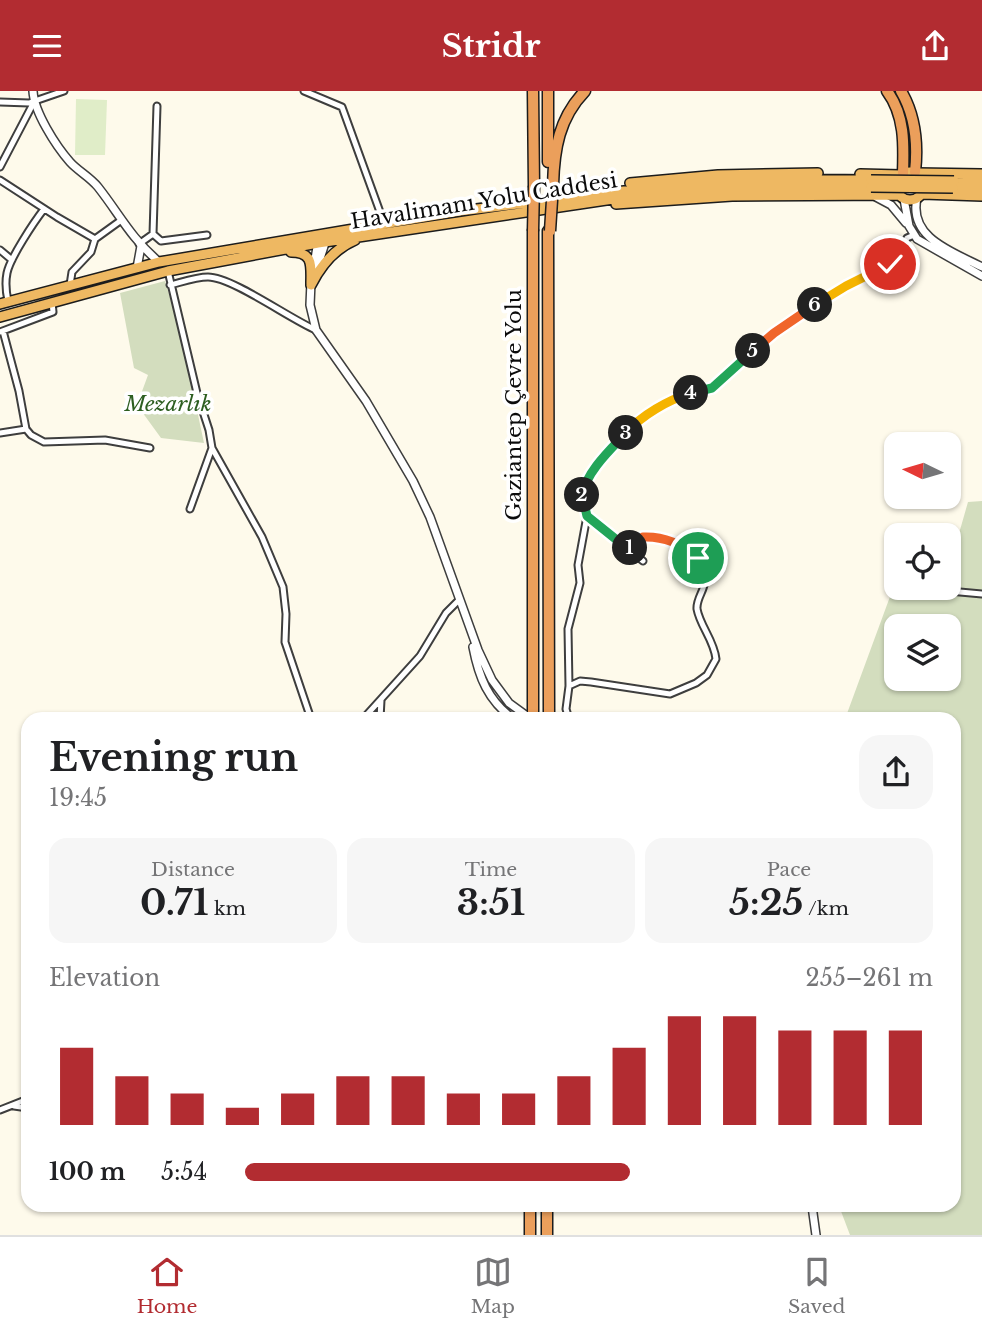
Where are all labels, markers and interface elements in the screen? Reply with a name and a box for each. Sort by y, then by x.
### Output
text: Stridr [442,26,540,66]
icon: menu [28,27,66,65]
icon: share [916,27,954,65]
street label: Havalimanı Yolu Caddesi [349,167,619,235]
pin [860,234,920,294]
icon: check [871,245,909,283]
pin: 6 [798,287,832,323]
street label: Gaziantep Çevre Yolu [501,289,527,521]
text: 6 [808,293,821,316]
pin: 5 [736,334,770,369]
text: 5 [747,339,758,362]
pin: 4 [674,375,708,411]
text: 4 [684,381,697,404]
park label: Mezarlık [123,391,212,417]
pin: 3 [608,415,644,451]
text: 3 [619,421,632,444]
north arrow [884,432,961,509]
map controls [884,432,961,691]
pin: 2 [564,477,600,513]
text: 2 [575,483,588,506]
button: locate [884,523,961,600]
pin [668,528,728,588]
pin: 1 [612,531,648,566]
text: 1 [625,536,634,559]
icon: arrive [679,539,717,577]
button: layers [884,614,961,691]
text: Evening run [49,734,298,781]
button: share [859,735,933,809]
text: 19:45 [49,784,107,812]
text: Distance [151,858,235,881]
text: Time [465,858,517,881]
text: Pace [767,858,811,881]
text: 0.71 [140,881,208,924]
text: 3:51 [457,881,525,924]
text: 5:25 [729,881,803,924]
text: km [208,897,246,920]
text: /km [803,897,849,920]
text: Elevation [49,964,160,992]
text: 255–261 m [806,964,933,992]
text: 100 m [49,1158,125,1186]
text: 5:54 [161,1158,207,1186]
tab: Home [137,1253,197,1318]
tab: Map [471,1253,515,1318]
tab: Saved [788,1253,845,1318]

